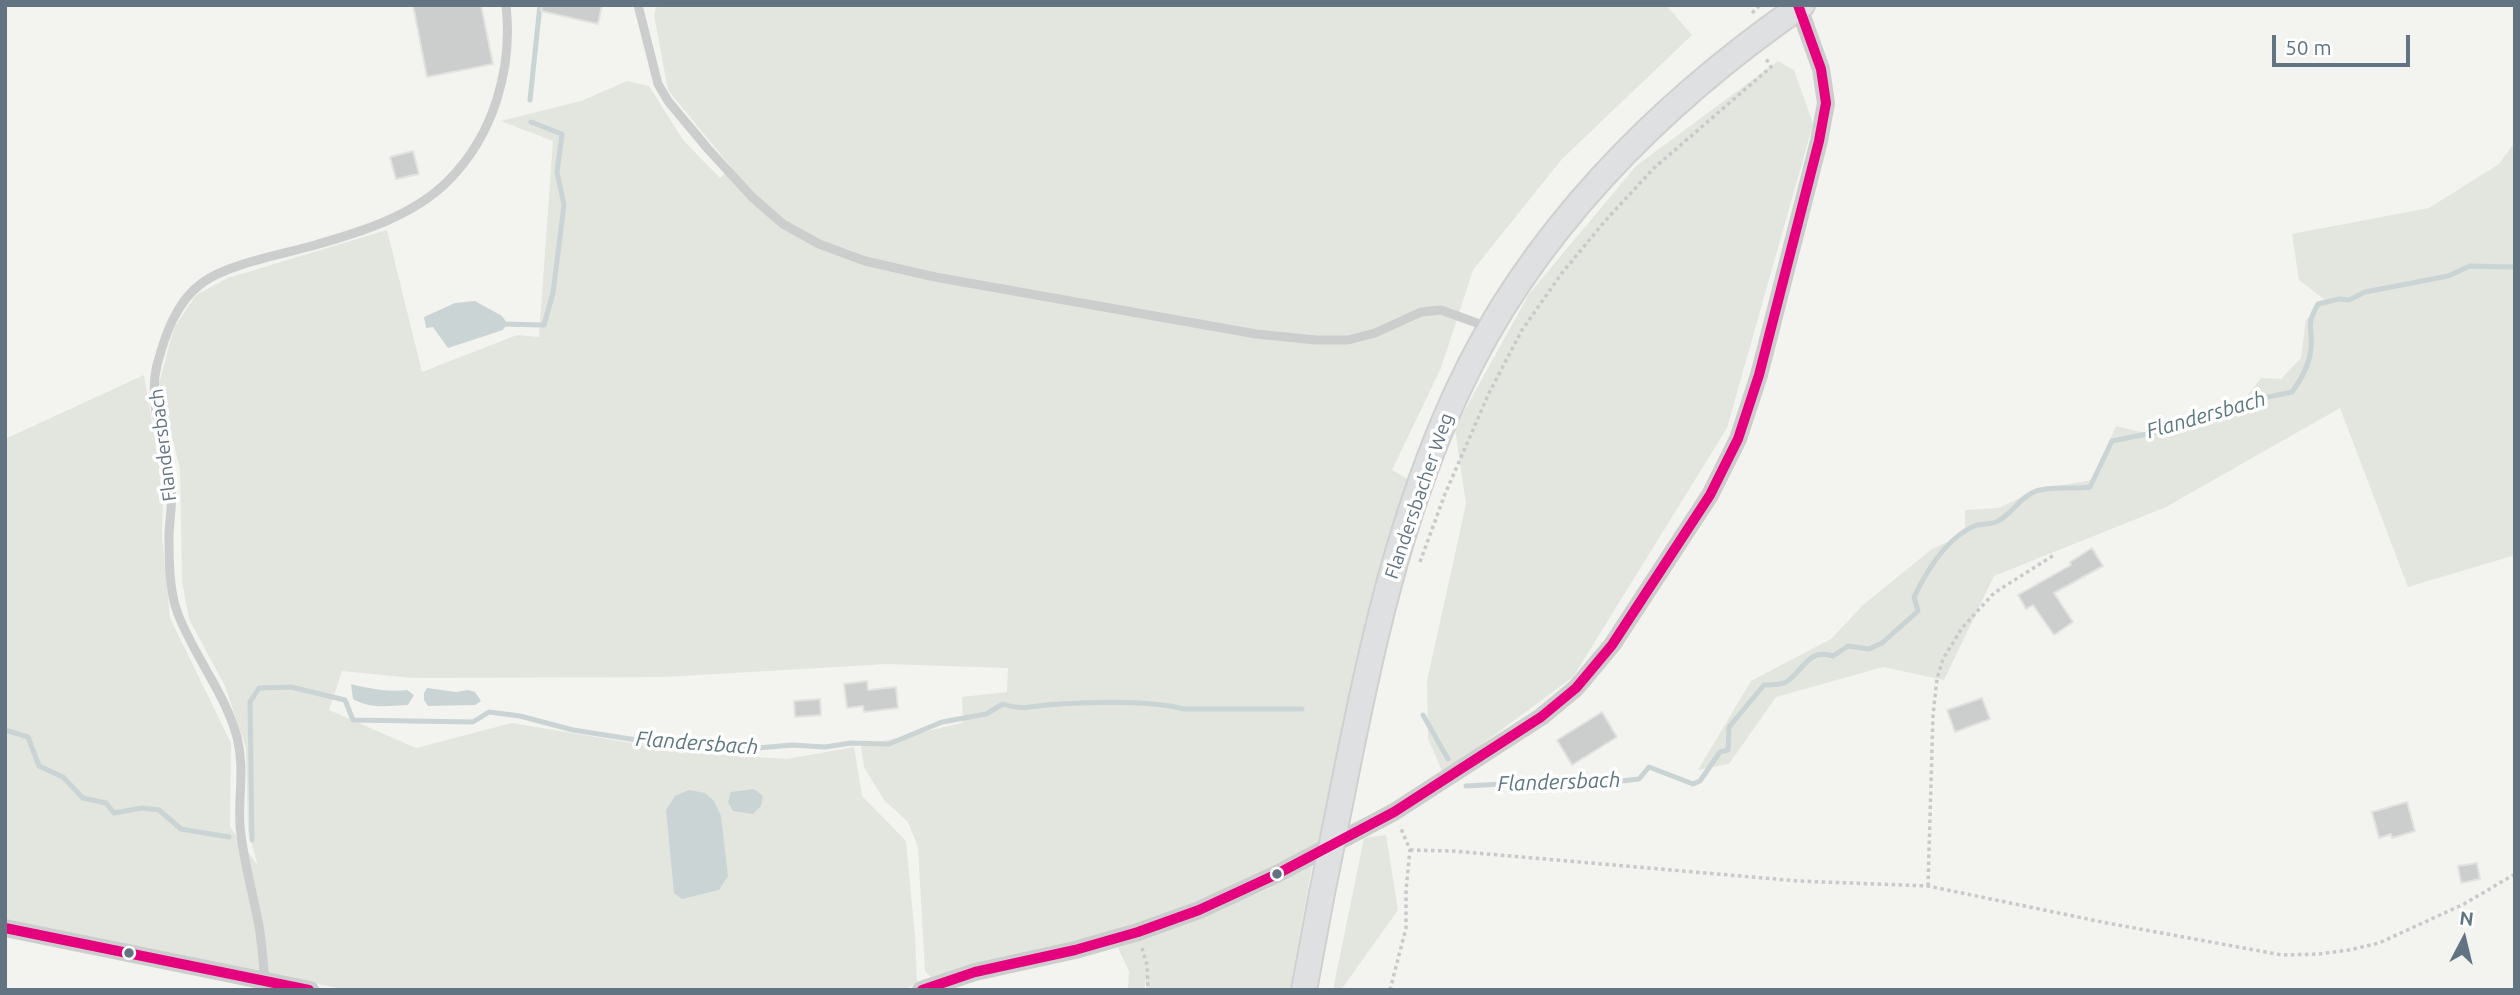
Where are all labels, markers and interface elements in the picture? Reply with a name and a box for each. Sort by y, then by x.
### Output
scale bar [2275,21,2413,65]
text: 50 m [2285,35,2332,59]
water label: Flandersbach [2143,386,2269,444]
street label: Flandersbach [145,387,181,503]
street label: Flandersbacher Weg [1380,410,1458,582]
water label: Flandersbach [635,726,759,760]
water label: Flandersbach [1497,767,1621,797]
unlabelled marker [1270,867,1284,881]
north arrow [2429,904,2499,974]
text: N [2458,906,2475,930]
unlabelled marker [122,946,136,960]

